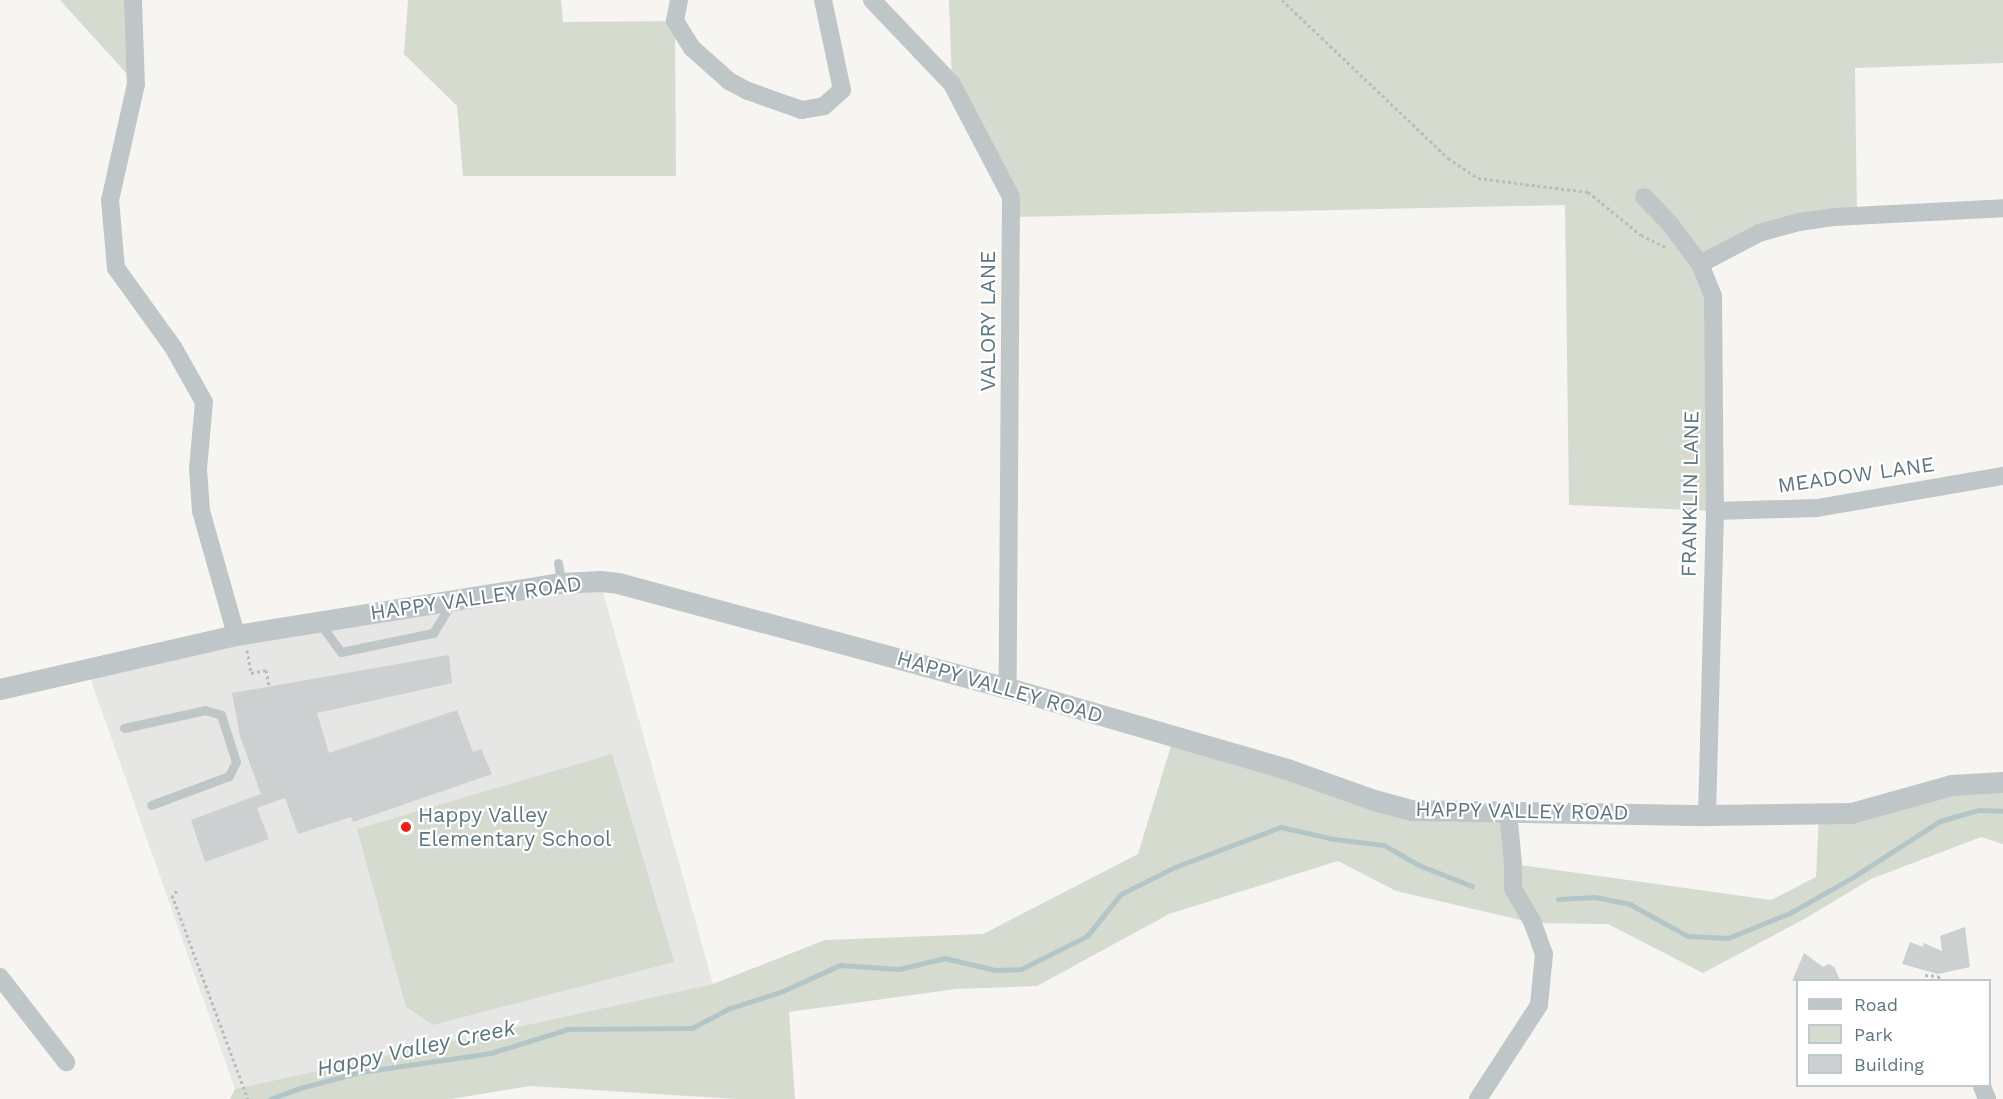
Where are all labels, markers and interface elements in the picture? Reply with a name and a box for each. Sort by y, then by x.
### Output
street label: VALORY LANE [975,250,1001,392]
street label: FRANKLIN LANE [1676,411,1704,577]
street label: MEADOW LANE [1776,451,1936,499]
street label: HAPPY VALLEY ROAD [367,571,585,625]
street label: HAPPY VALLEY ROAD [893,645,1107,729]
street label: HAPPY VALLEY ROAD [1414,797,1630,825]
place label: Happy Valley Elementary School [418,802,612,852]
marker: Happy Valley Elementary School [399,820,413,834]
legend [1796,979,1991,1087]
text: Road [1854,994,1898,1015]
water label: Happy Valley Creek [313,1014,519,1082]
text: Park [1854,1024,1893,1045]
text: Building [1854,1054,1924,1075]

